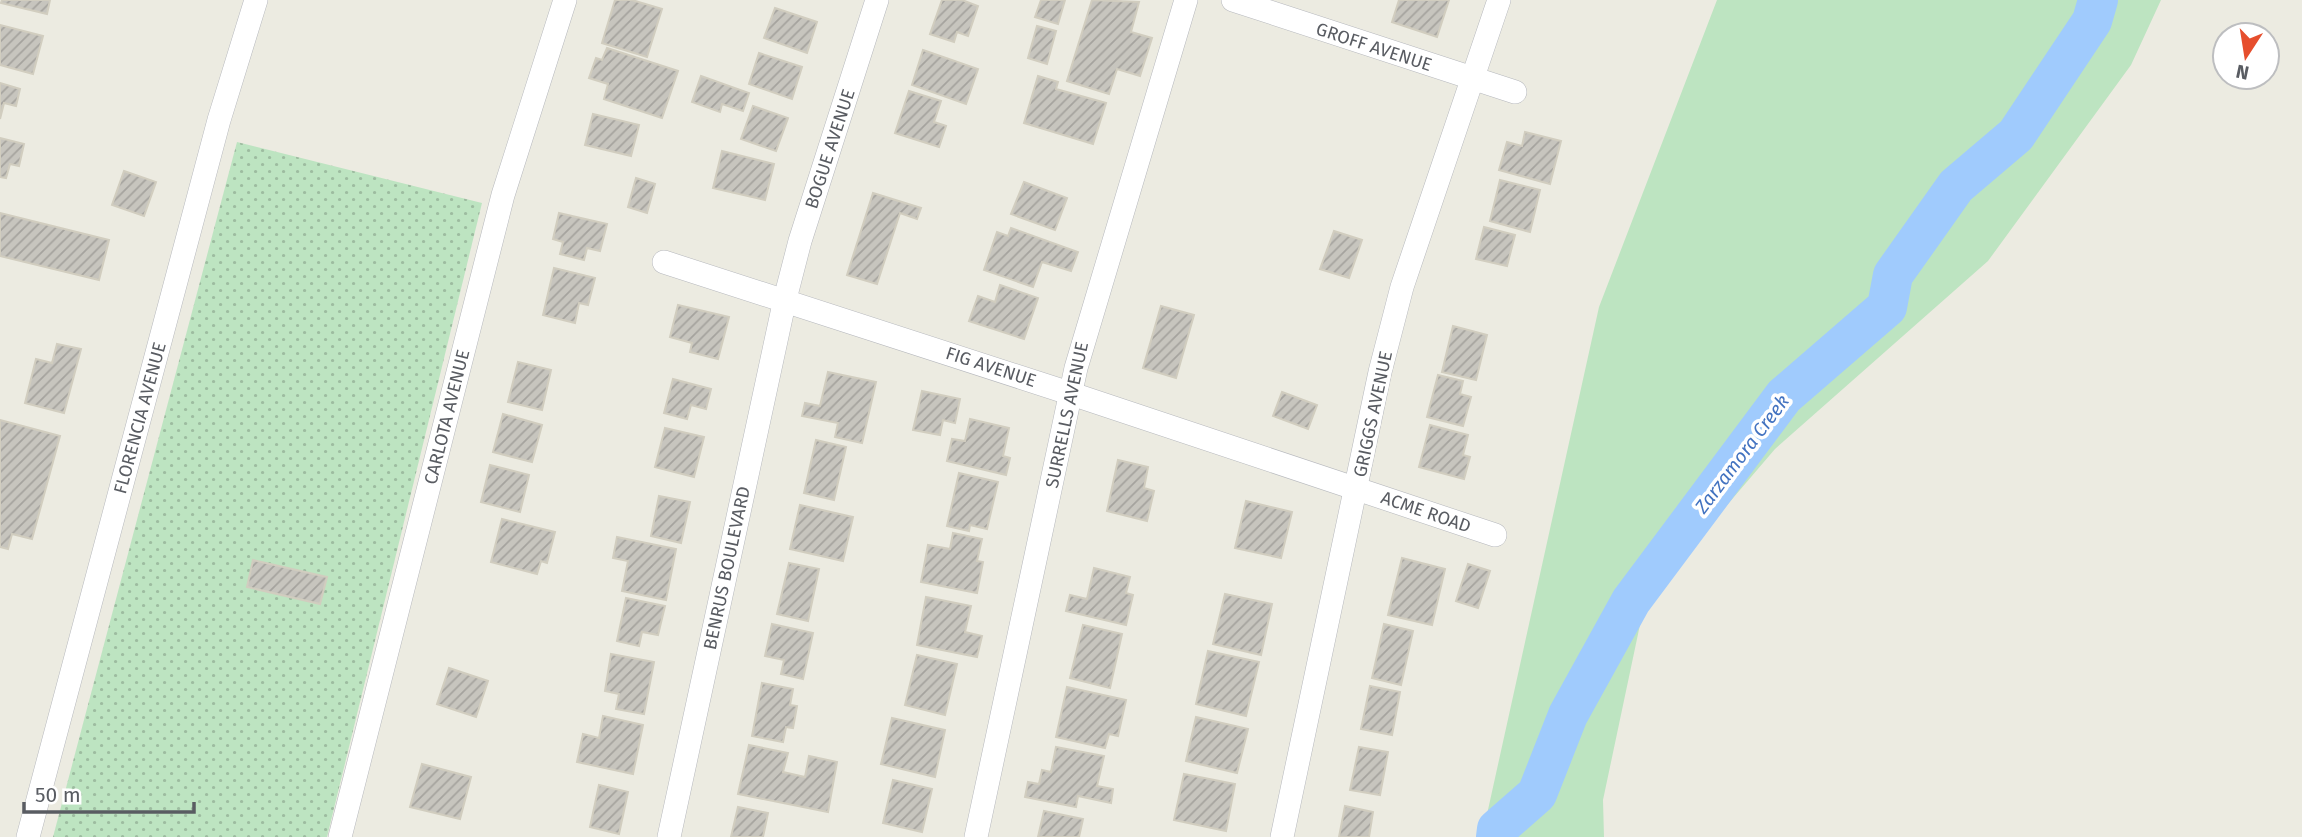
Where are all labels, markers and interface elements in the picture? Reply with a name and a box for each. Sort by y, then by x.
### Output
street label: GROFF AVENUE [1313,18,1435,76]
north arrow [2211,21,2281,91]
text: N [2234,60,2251,85]
street label: BOGUE AVENUE [800,86,860,212]
street label: FLORENCIA AVENUE [109,340,171,496]
street label: SURRELLS AVENUE [1041,340,1093,490]
street label: FIG AVENUE [943,342,1039,392]
street label: CARLOTA AVENUE [420,347,474,487]
street label: GRIGGS AVENUE [1349,349,1397,479]
water label: Zarzamora Creek [1689,390,1794,519]
street label: BENRUS BOULEVARD [699,484,755,652]
street label: ACME ROAD [1378,486,1474,538]
scale bar [24,770,194,814]
text: 50 m [35,782,81,808]

